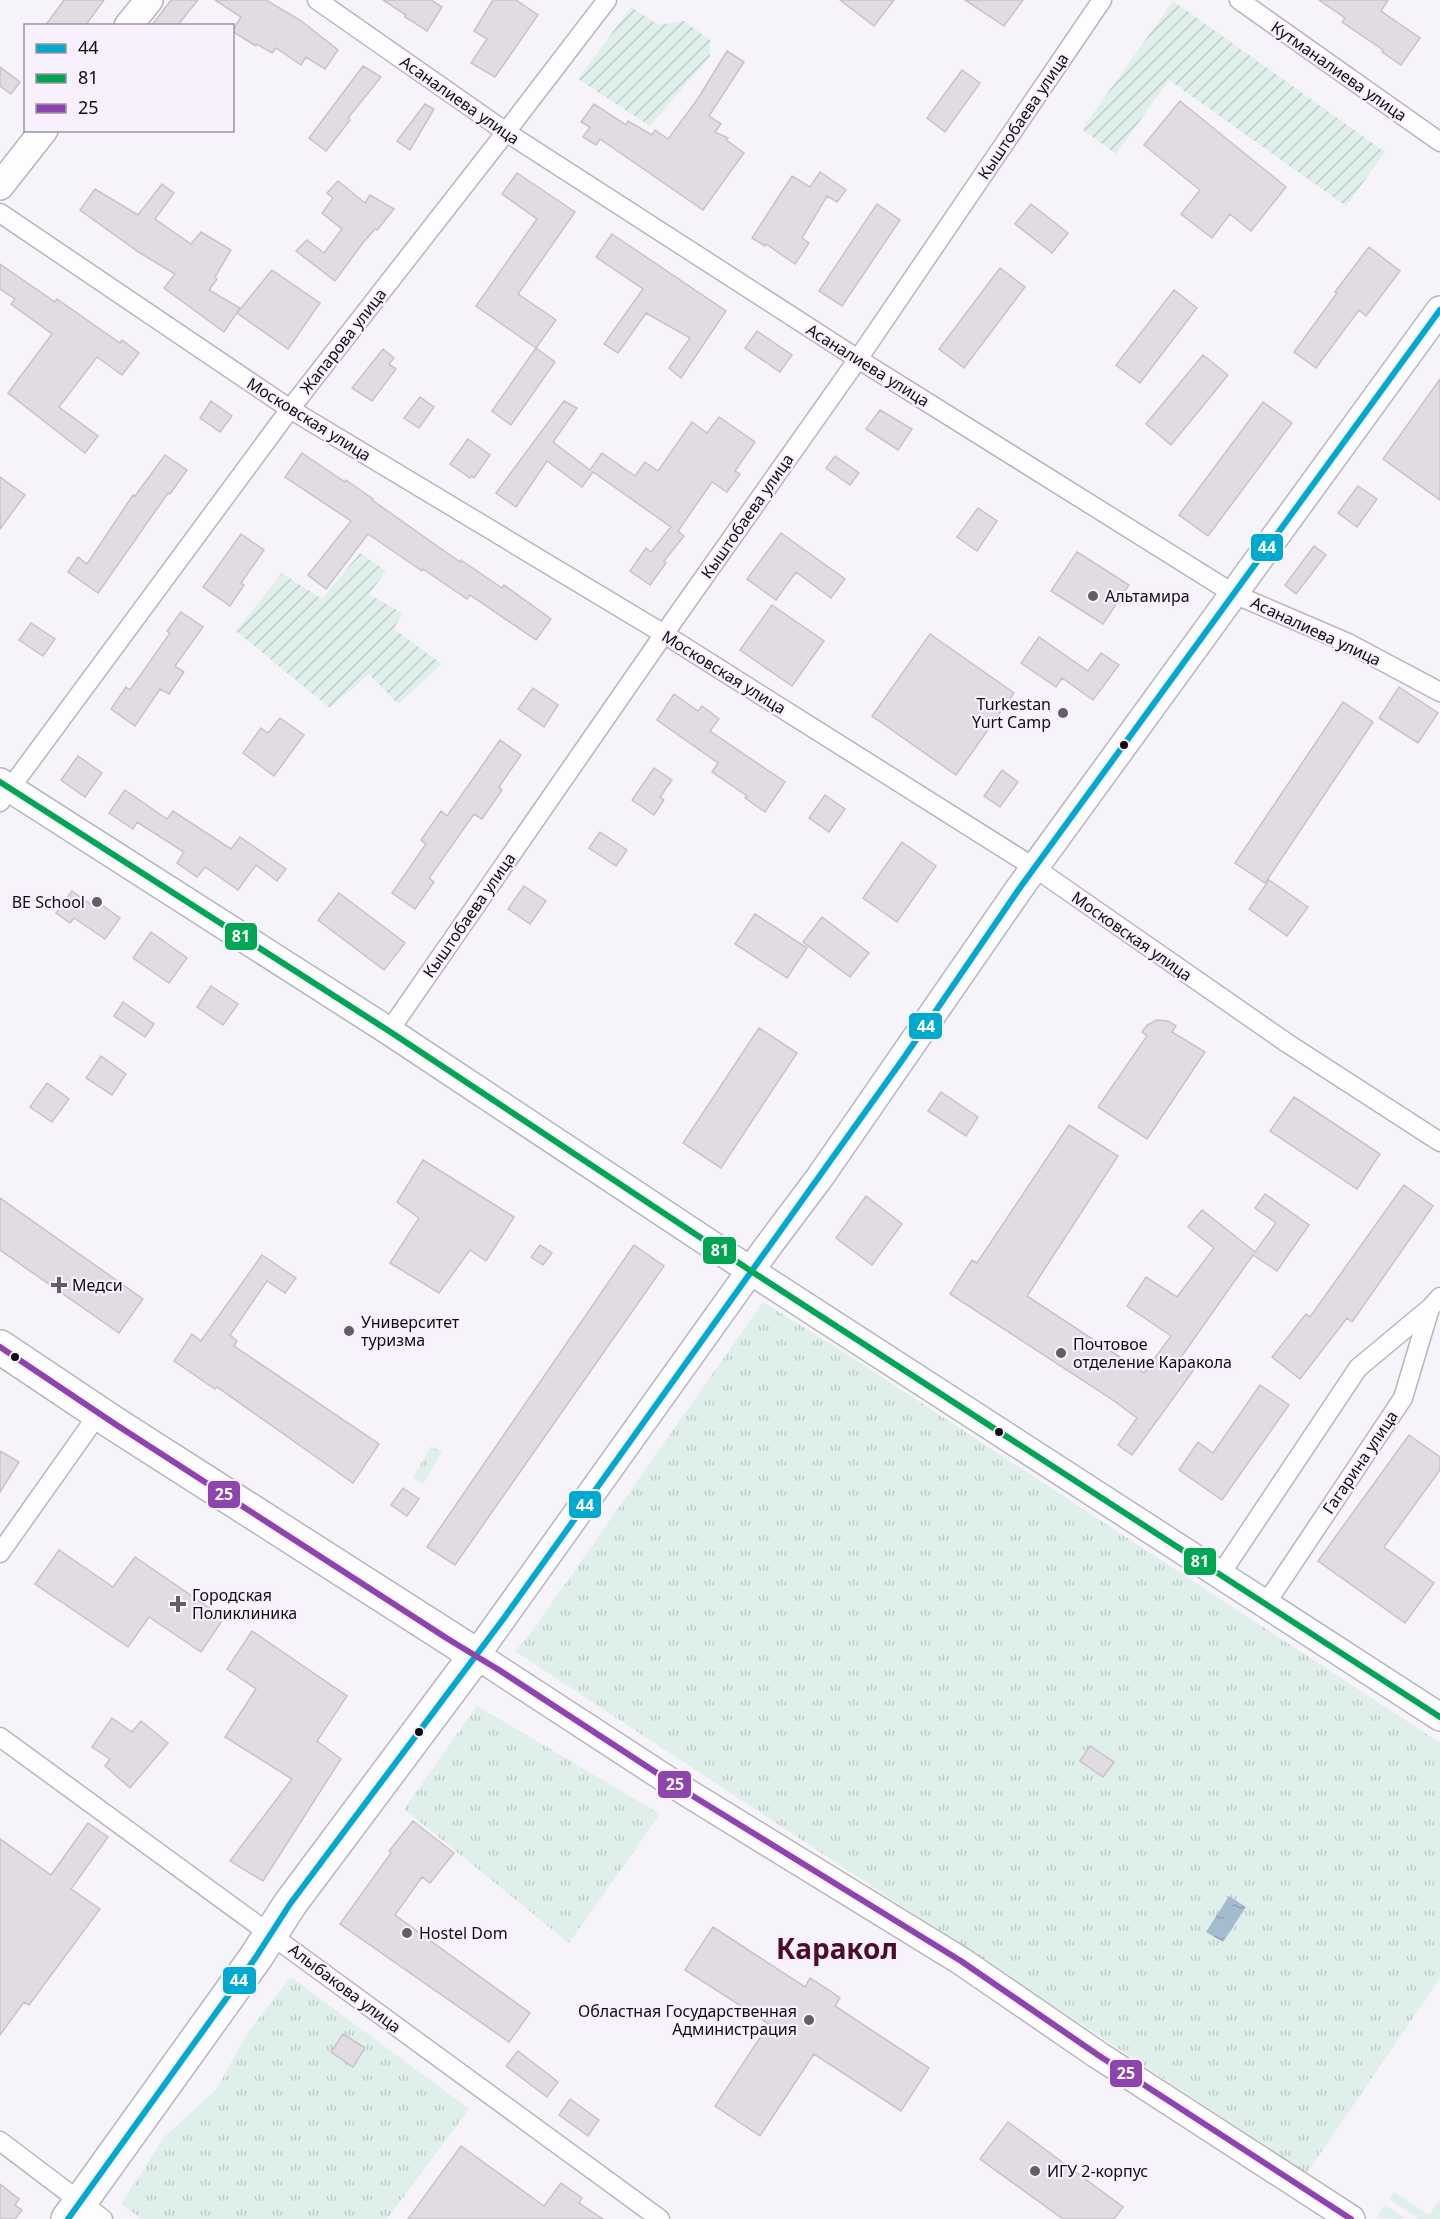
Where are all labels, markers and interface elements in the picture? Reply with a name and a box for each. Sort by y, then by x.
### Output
street label: Кутманалиева улица [1267,16,1411,126]
legend [24,24,234,132]
text: 44 [78,35,99,59]
street label: Кыштобаева улица [973,49,1073,183]
street label: Асаналиева улица [396,51,524,149]
text: 81 [78,65,99,89]
text: 25 [78,95,99,119]
street label: Жапарова улица [295,284,391,398]
street label: Асаналиева улица [802,318,934,412]
street label: Московская улица [243,372,375,466]
street label: Кыштобаева улица [696,449,798,583]
line badge: 44 [1250,533,1284,562]
text: 44 [1258,536,1276,558]
place label: Альтамира [1105,585,1190,607]
marker: Альтамира [1086,589,1100,603]
street label: Асаналиева улица [1247,591,1385,671]
street label: Московская улица [658,625,790,719]
place label: Turkestan Yurt Camp [972,693,1051,733]
marker: Turkestan Yurt Camp [1056,706,1070,720]
unlabelled marker [1118,739,1130,751]
street label: Кыштобаева улица [418,848,520,982]
street label: Московская улица [1067,886,1197,986]
place label: BE School [12,891,85,913]
marker: BE School [90,895,104,909]
line badge: 81 [224,922,258,951]
text: 81 [232,925,250,947]
line badge: 44 [908,1012,943,1040]
text: 44 [917,1015,935,1037]
line badge: 81 [702,1236,737,1265]
text: 81 [711,1239,729,1261]
place label: Медси [72,1274,123,1296]
marker: Медси [50,1276,68,1294]
place label: Университет туризма [361,1311,460,1351]
marker: Университет туризма [342,1324,356,1338]
place label: Почтовое отделение Каракола [1073,1333,1232,1373]
marker: Почтовое отделение Каракола [1054,1346,1068,1360]
unlabelled marker [9,1351,21,1363]
street label: Гагарина улица [1317,1406,1403,1518]
unlabelled marker [993,1426,1005,1438]
line badge: 25 [207,1480,241,1509]
text: 25 [215,1483,233,1505]
line badge: 44 [568,1490,602,1519]
text: 44 [576,1494,594,1516]
line badge: 81 [1183,1547,1217,1576]
text: 81 [1191,1550,1209,1572]
place label: Городская Поликлиника [192,1584,297,1624]
marker: Городская Поликлиника [169,1595,187,1613]
unlabelled marker [413,1726,425,1738]
line badge: 25 [657,1770,692,1799]
text: 25 [666,1773,684,1795]
place label: Hostel Dom [419,1922,508,1944]
marker: Hostel Dom [400,1926,414,1940]
district label: Каракол [776,1929,898,1967]
street label: Алыбакова улица [284,1938,406,2038]
line badge: 44 [222,1966,257,1995]
text: 44 [230,1969,248,1991]
place label: Областная Государственная Администрация [578,2000,797,2040]
marker: Областная Государственная Администрация [802,2013,816,2027]
line badge: 25 [1109,2059,1143,2088]
text: 25 [1117,2062,1135,2084]
place label: ИГУ 2-корпус [1047,2160,1148,2182]
marker: ИГУ 2-корпус [1028,2164,1042,2178]

